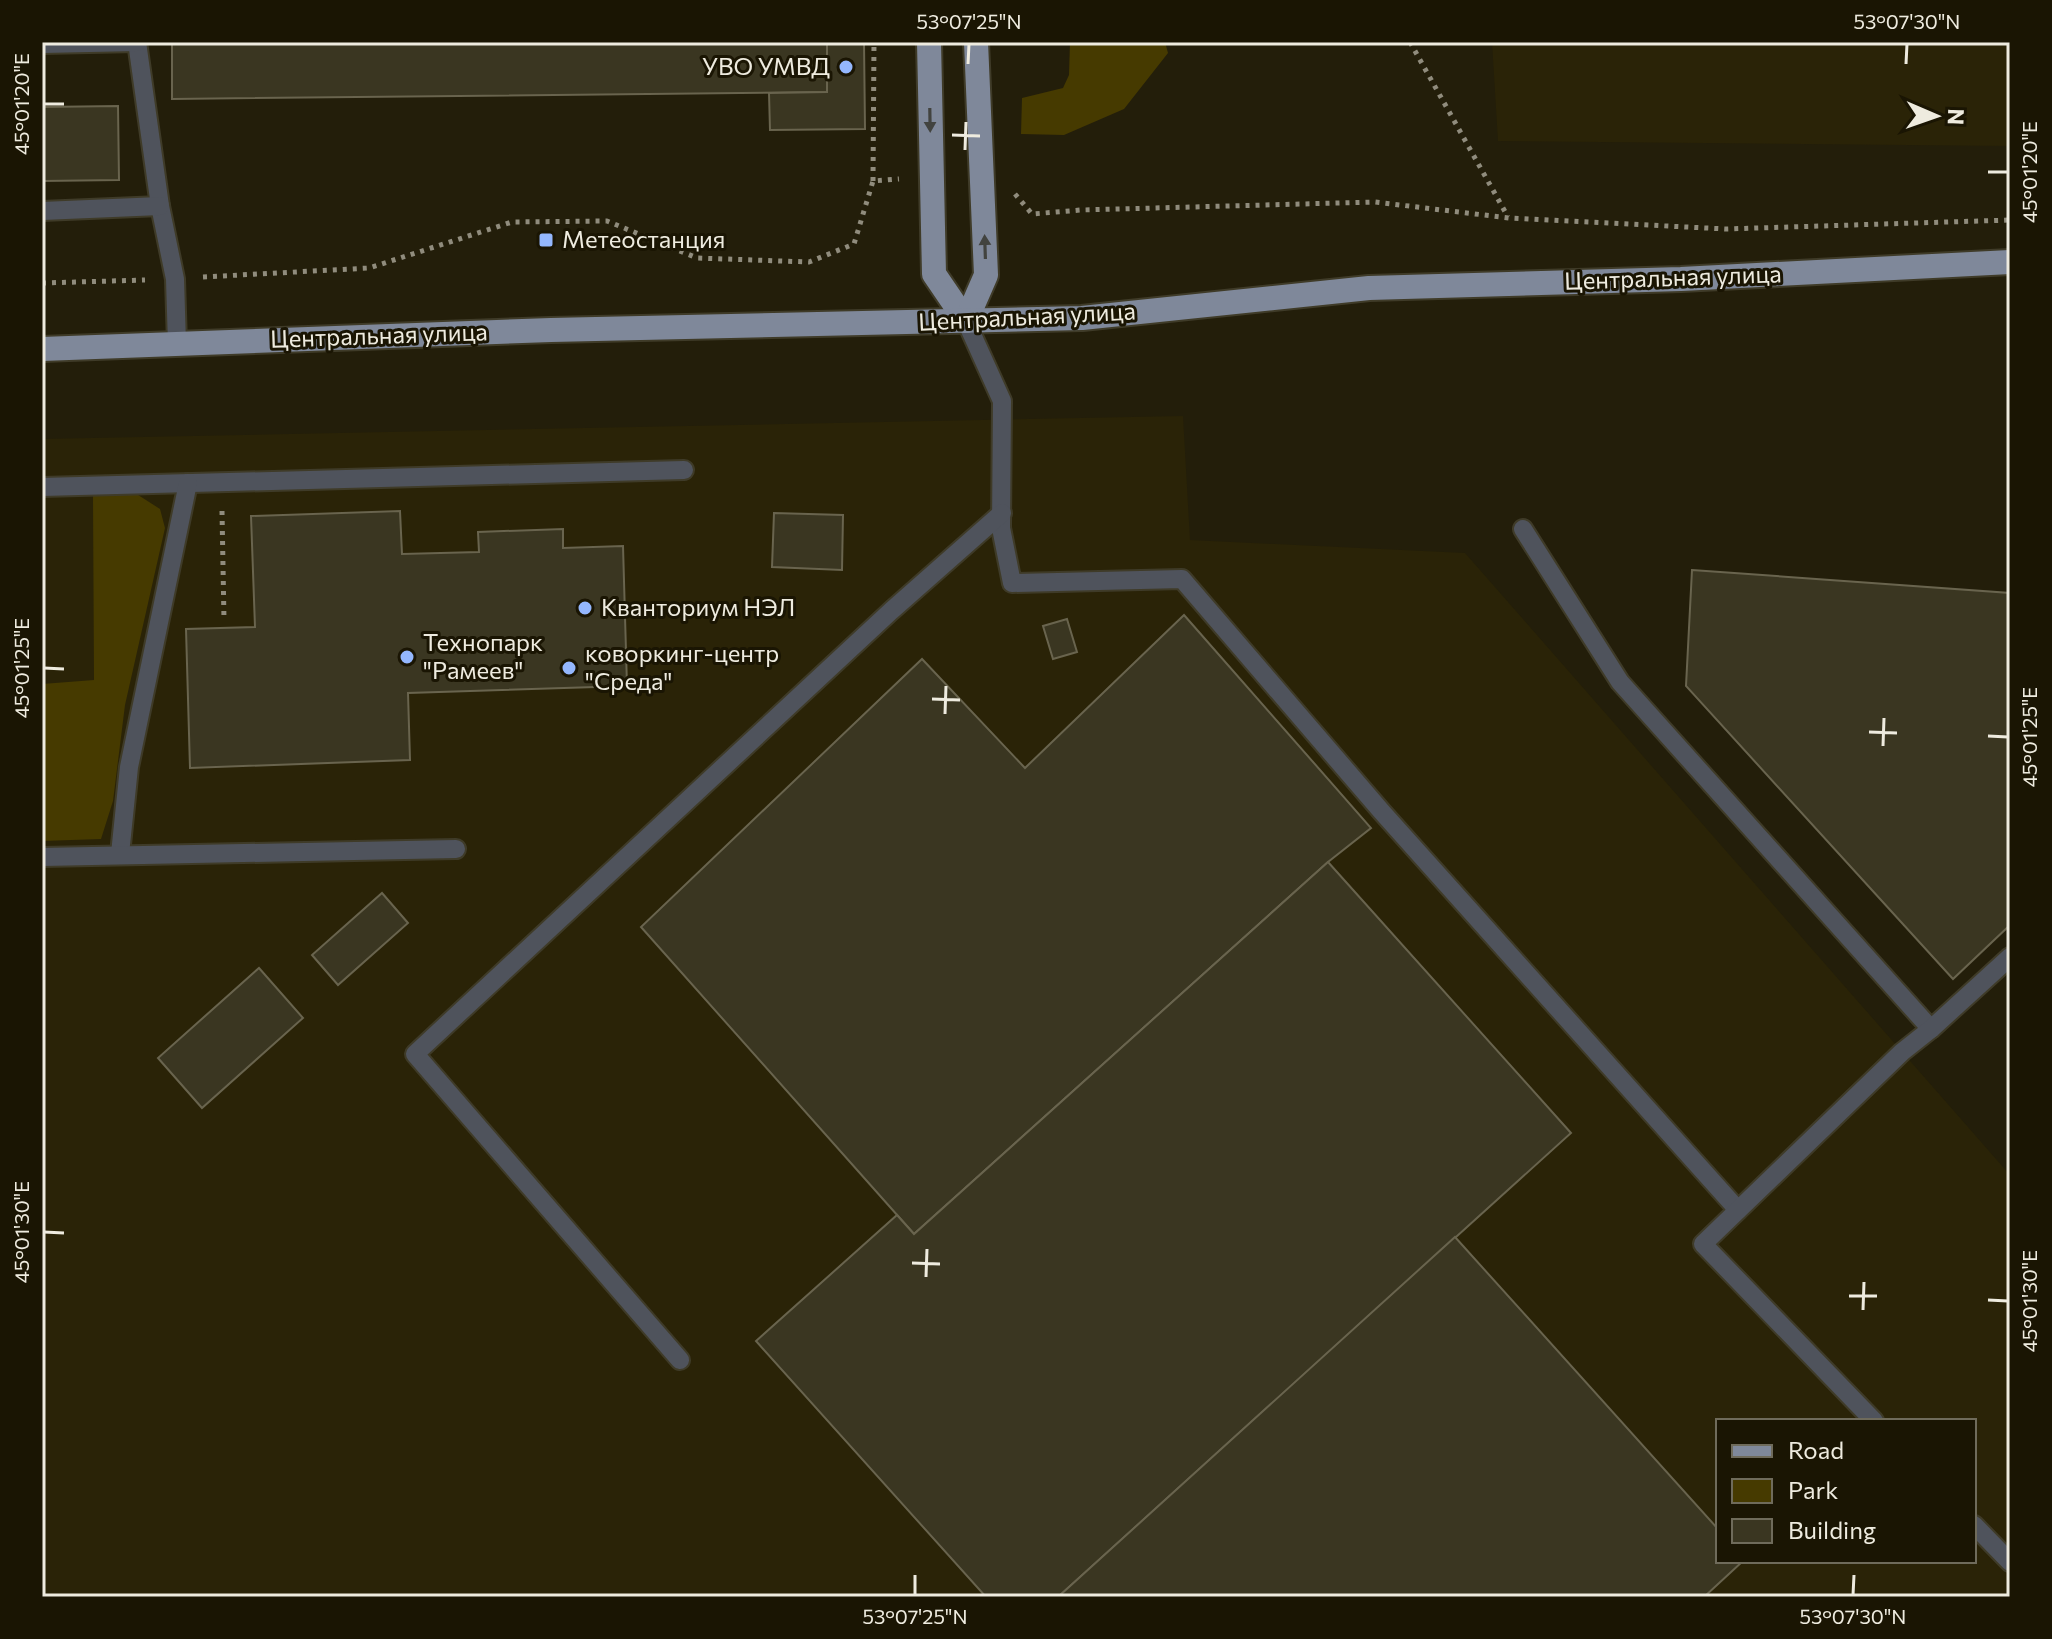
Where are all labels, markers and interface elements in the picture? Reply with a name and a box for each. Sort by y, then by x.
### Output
text: 53°07'25"N [917,9,1021,33]
text: 53°07'30"N [1854,9,1960,33]
place label: УВО УМВД [702,51,830,80]
text: 45°01'20"E [9,53,33,155]
marker: УВО УМВД [837,58,855,76]
north arrow [1896,76,1976,156]
one-way arrow [924,108,936,133]
text: N [1943,108,1970,125]
text: 45°01'20"E [2017,121,2041,223]
place label: Метеостанция [562,224,725,253]
marker: Метеостанция [537,231,555,249]
one-way arrow [978,234,991,259]
street label: Центральная улица [1564,258,1782,295]
street label: Центральная улица [918,295,1136,336]
street label: Центральная улица [270,316,488,353]
place label: Кванториум НЭЛ [601,592,795,621]
marker: Кванториум НЭЛ [576,599,594,617]
text: 45°01'25"E [9,618,33,718]
place label: Технопарк "Рамеев" [423,627,543,684]
place label: коворкинг-центр "Среда" [585,638,779,695]
marker: Технопарк "Рамеев" [398,648,416,666]
marker: коворкинг-центр "Среда" [560,659,578,677]
text: 45°01'25"E [2017,687,2041,787]
text: 45°01'30"E [9,1181,33,1283]
text: 45°01'30"E [2017,1250,2041,1352]
legend [1716,1419,1976,1563]
text: Road [1788,1435,1844,1464]
text: Park [1788,1475,1838,1504]
text: Building [1788,1515,1876,1544]
text: 53°07'25"N [863,1604,967,1628]
text: 53°07'30"N [1800,1604,1906,1628]

